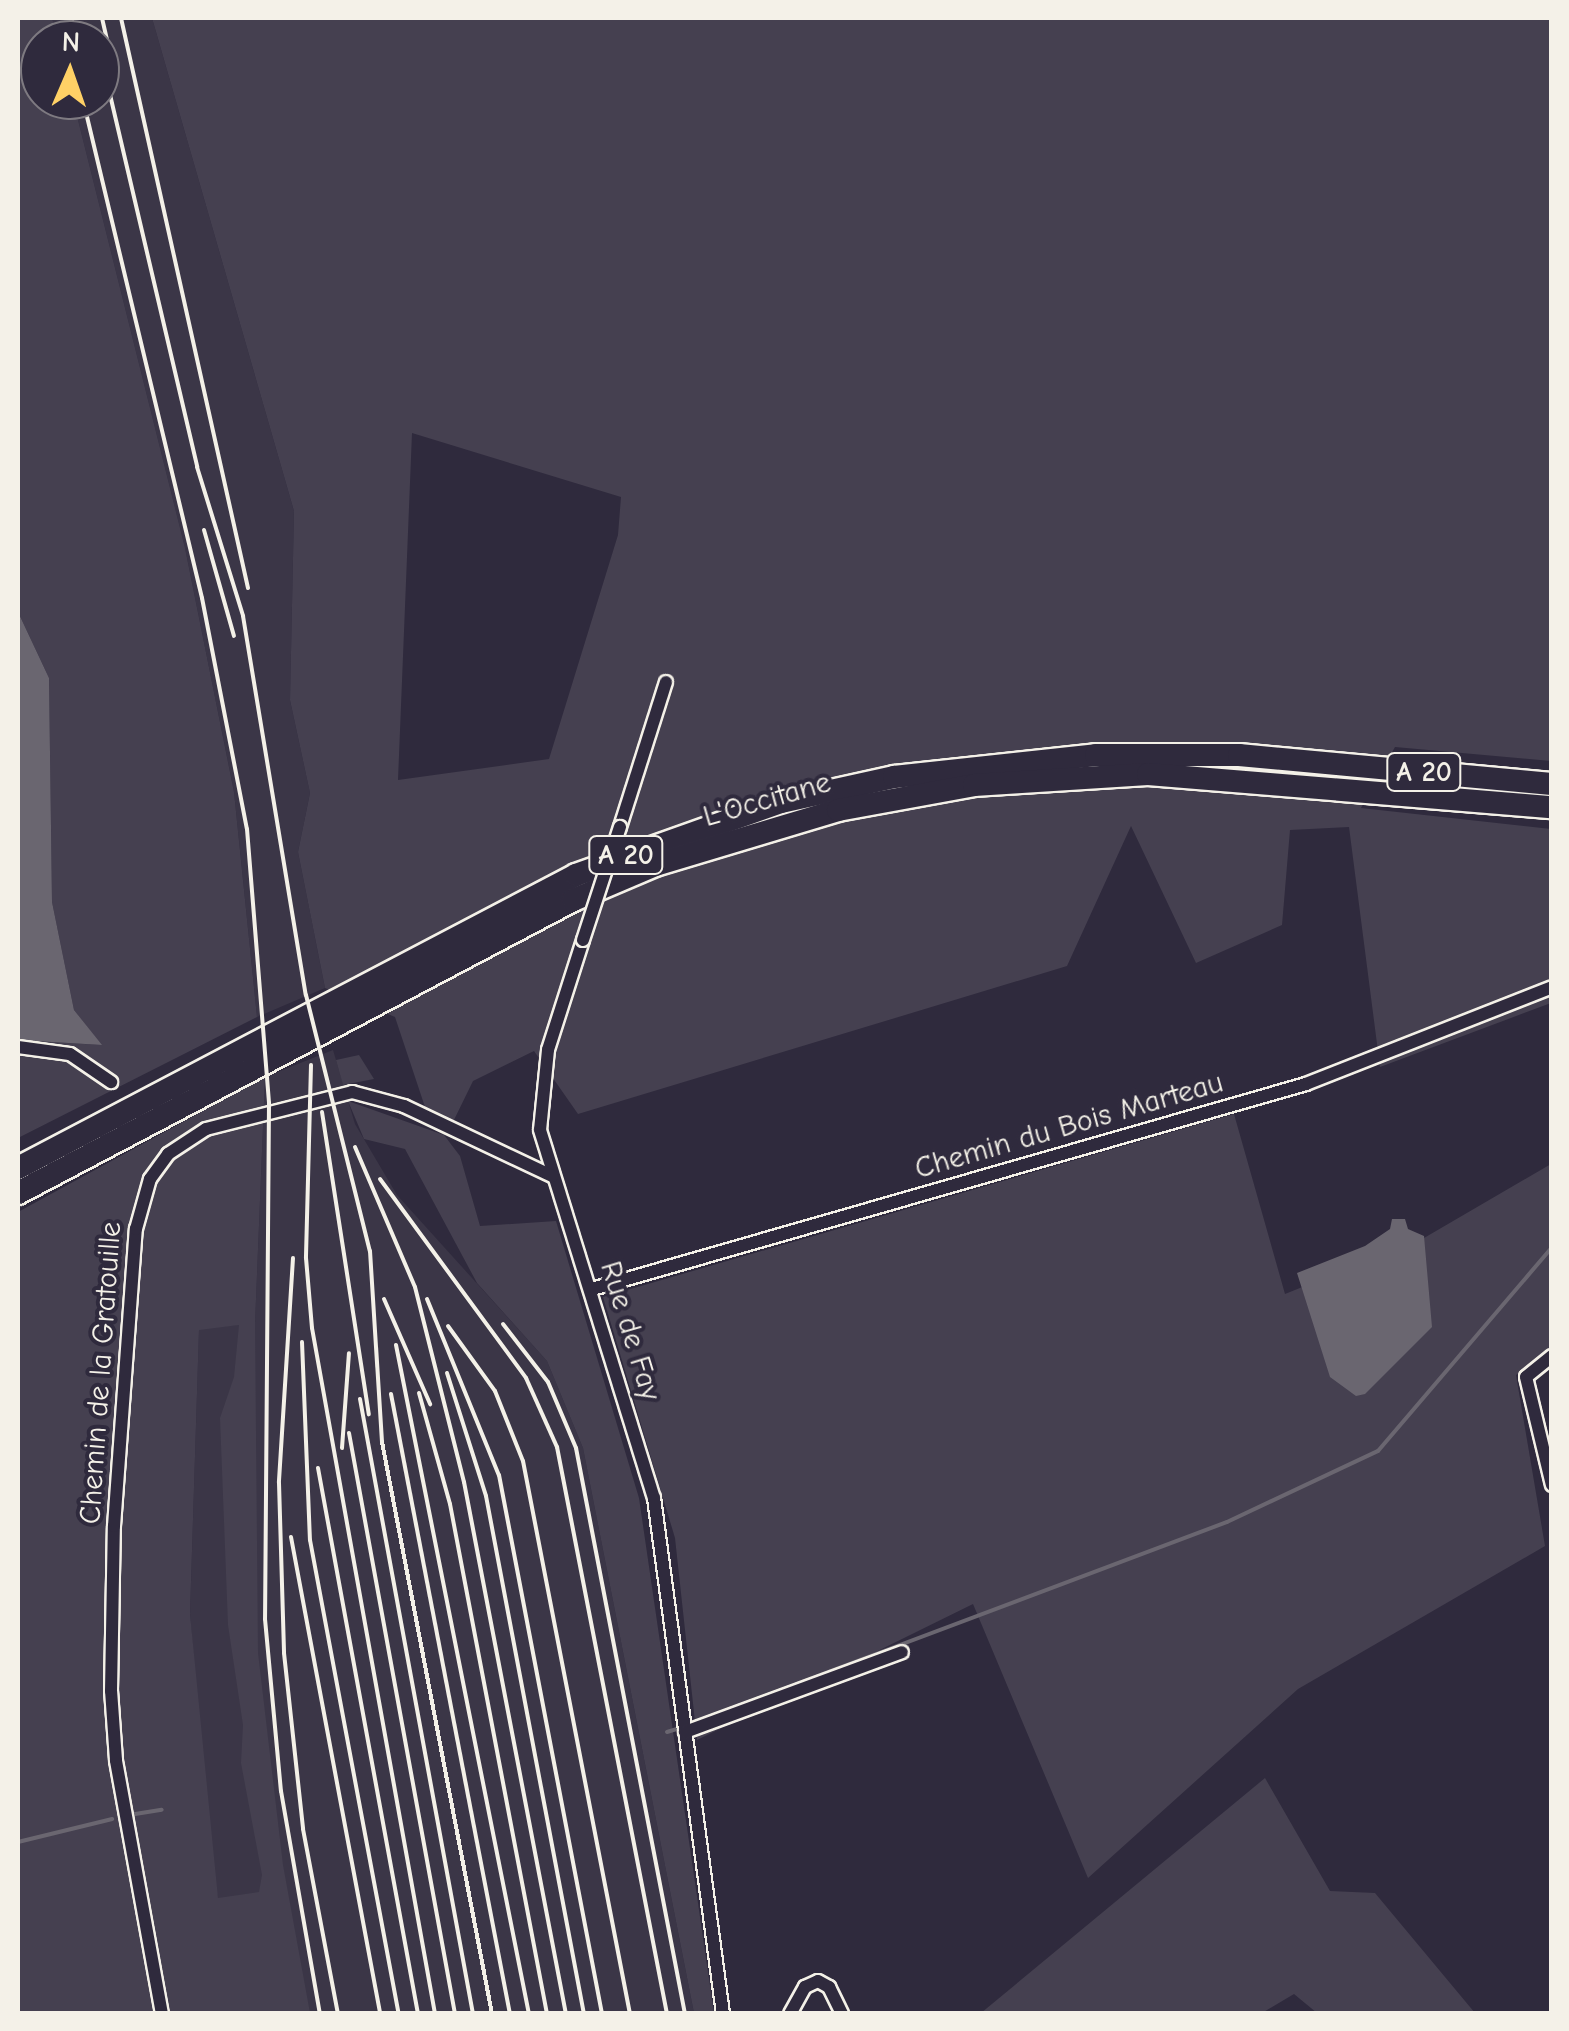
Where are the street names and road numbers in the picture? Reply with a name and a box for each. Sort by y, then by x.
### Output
road number: A 20 [1384,749,1464,795]
street label: L'Occitane [699,765,835,835]
road number: A 20 [586,832,666,878]
street label: Chemin du Bois Marteau [911,1065,1227,1187]
street label: Chemin de la Gratouille [72,1221,130,1525]
street label: Rue de Fay [592,1257,668,1405]

